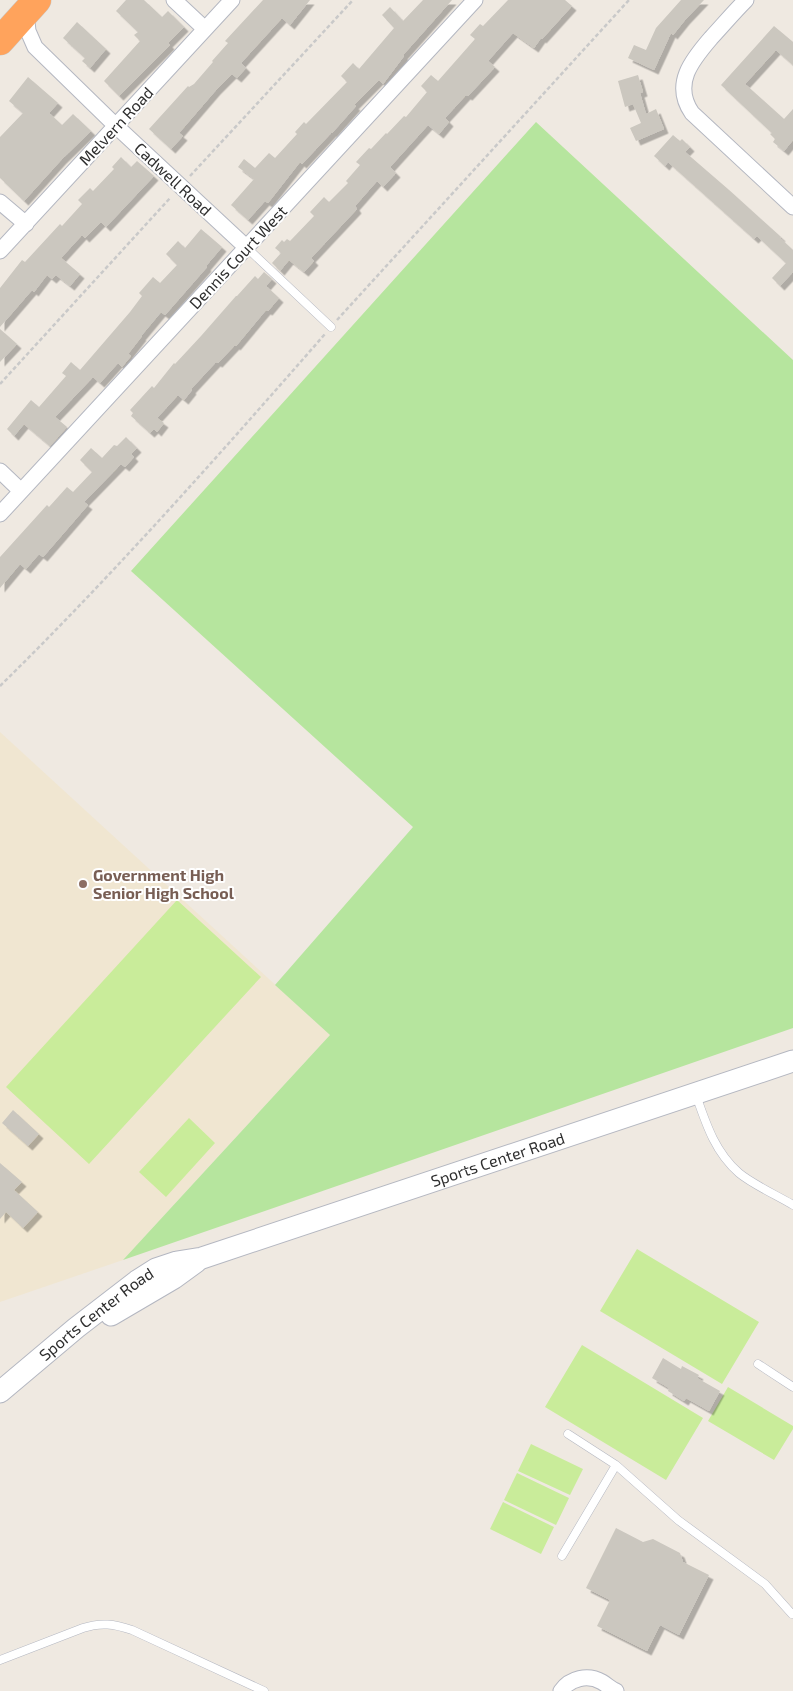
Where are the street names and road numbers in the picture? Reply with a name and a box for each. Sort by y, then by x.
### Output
street label: Melvern Road [75,83,157,169]
street label: Cadwell Road [131,138,216,219]
street label: Dennis Court West [185,201,290,312]
street label: Sports Center Road [428,1128,567,1190]
street label: Sports Center Road [35,1263,157,1364]

